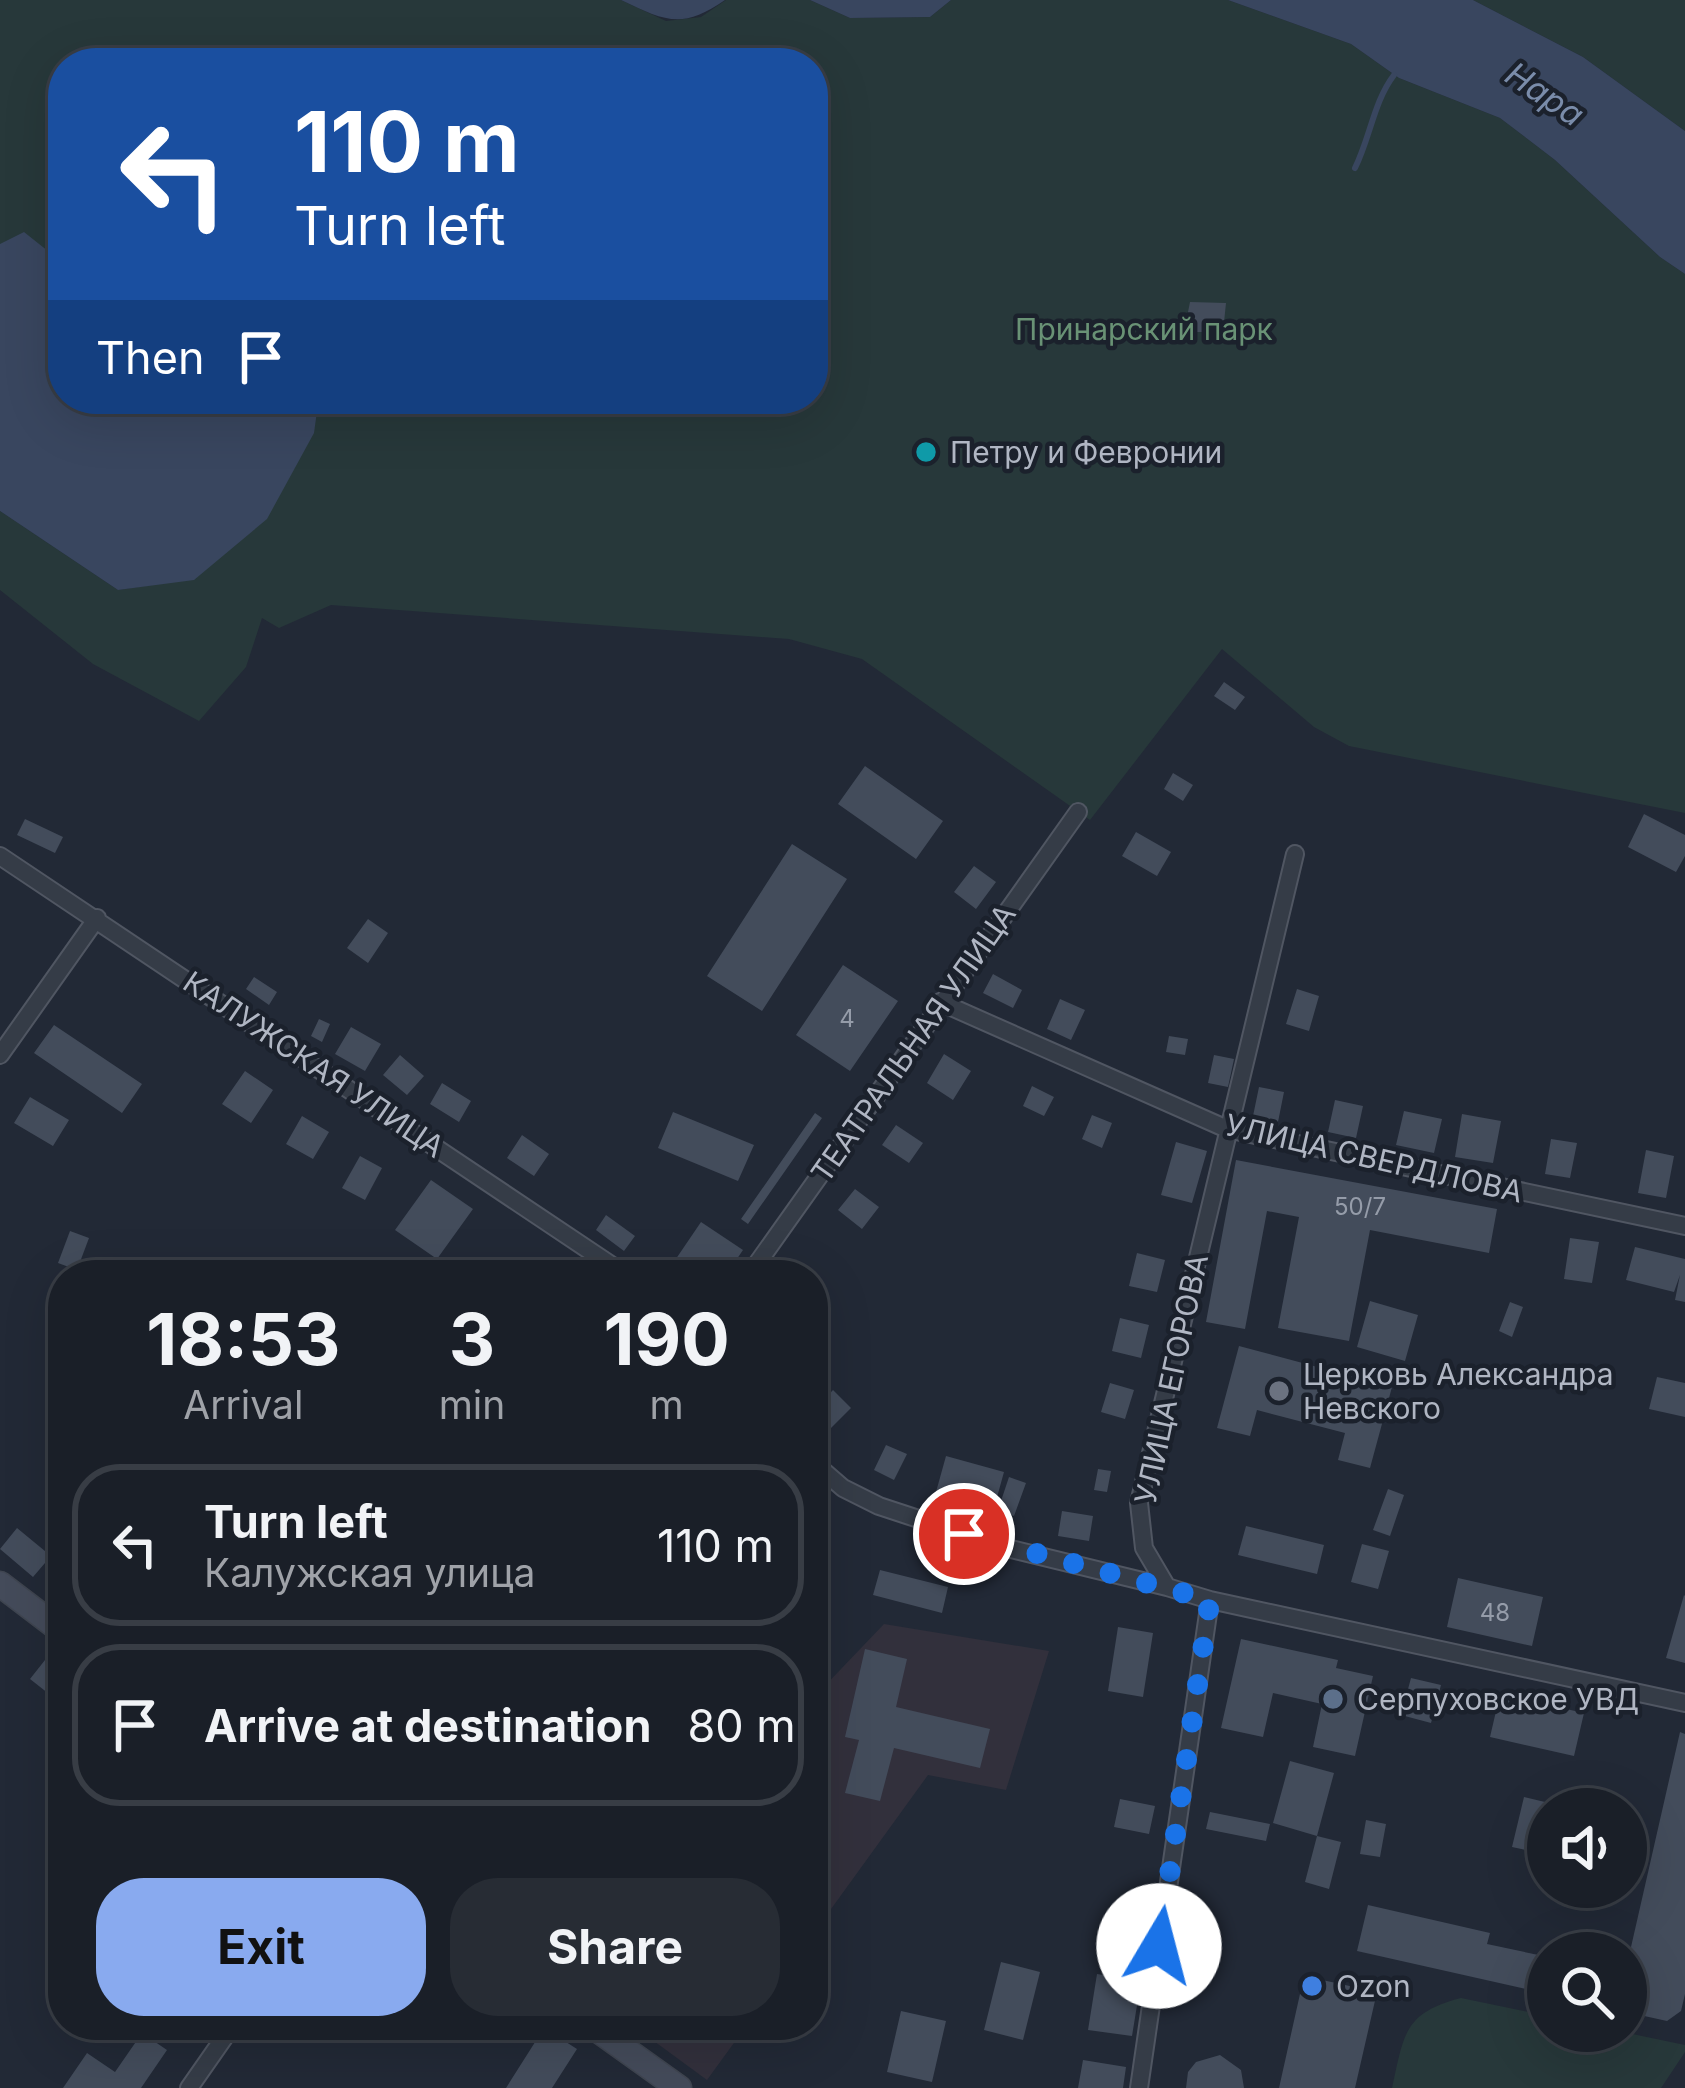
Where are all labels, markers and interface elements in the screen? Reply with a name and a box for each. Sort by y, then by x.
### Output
water label: Нара [1498,53,1592,135]
text: 110 m [294,91,520,192]
icon: left [96,96,252,252]
text: Turn left [294,193,505,258]
park label: Принарский парк [1015,311,1273,347]
icon: arrive [228,324,294,390]
text: Then [96,330,204,385]
place label: Петру и Февронии [950,434,1222,470]
marker: Петру и Февронии [913,439,939,465]
street label: ТЕАТРАЛЬНАЯ УЛИЦА [803,897,1023,1189]
street label: КАЛУЖСКАЯ УЛИЦА [177,963,451,1165]
house number: 4 [839,1004,855,1033]
street label: УЛИЦА СВЕРДЛОВА [1222,1106,1526,1210]
house number: 50/7 [1334,1192,1386,1221]
street label: УЛИЦА ЕГОРОВА [1127,1251,1215,1507]
text: 18:53 [146,1295,341,1382]
text: 3 [449,1295,495,1382]
text: 190 [603,1295,730,1382]
place label: Церковь Александра Невского [1303,1356,1614,1426]
marker: Церковь Александра Невского [1266,1378,1292,1404]
text: Arrival [183,1381,303,1428]
text: min [439,1381,505,1428]
text: m [650,1381,684,1428]
pin [913,1483,1015,1585]
text: Turn left [204,1494,388,1549]
icon: arrive [931,1501,997,1567]
icon: left [102,1512,168,1578]
text: 110 m [657,1518,774,1573]
text: Калужская улица [204,1549,535,1596]
house number: 48 [1480,1598,1510,1627]
place label: Серпуховское УВД [1357,1681,1639,1717]
marker: Серпуховское УВД [1320,1686,1346,1712]
icon: arrive [102,1692,168,1758]
text: Arrive at destination [204,1698,651,1753]
text: 80 m [687,1698,796,1753]
map controls [1527,1788,1647,2052]
button: sound [1527,1788,1647,1908]
button: Exit [96,1878,426,2016]
button: Share [450,1878,780,2016]
position arrow [1096,1883,1222,2009]
button: search [1527,1932,1647,2052]
place label: Ozon [1336,1968,1411,2004]
marker: Ozon [1299,1973,1325,1999]

